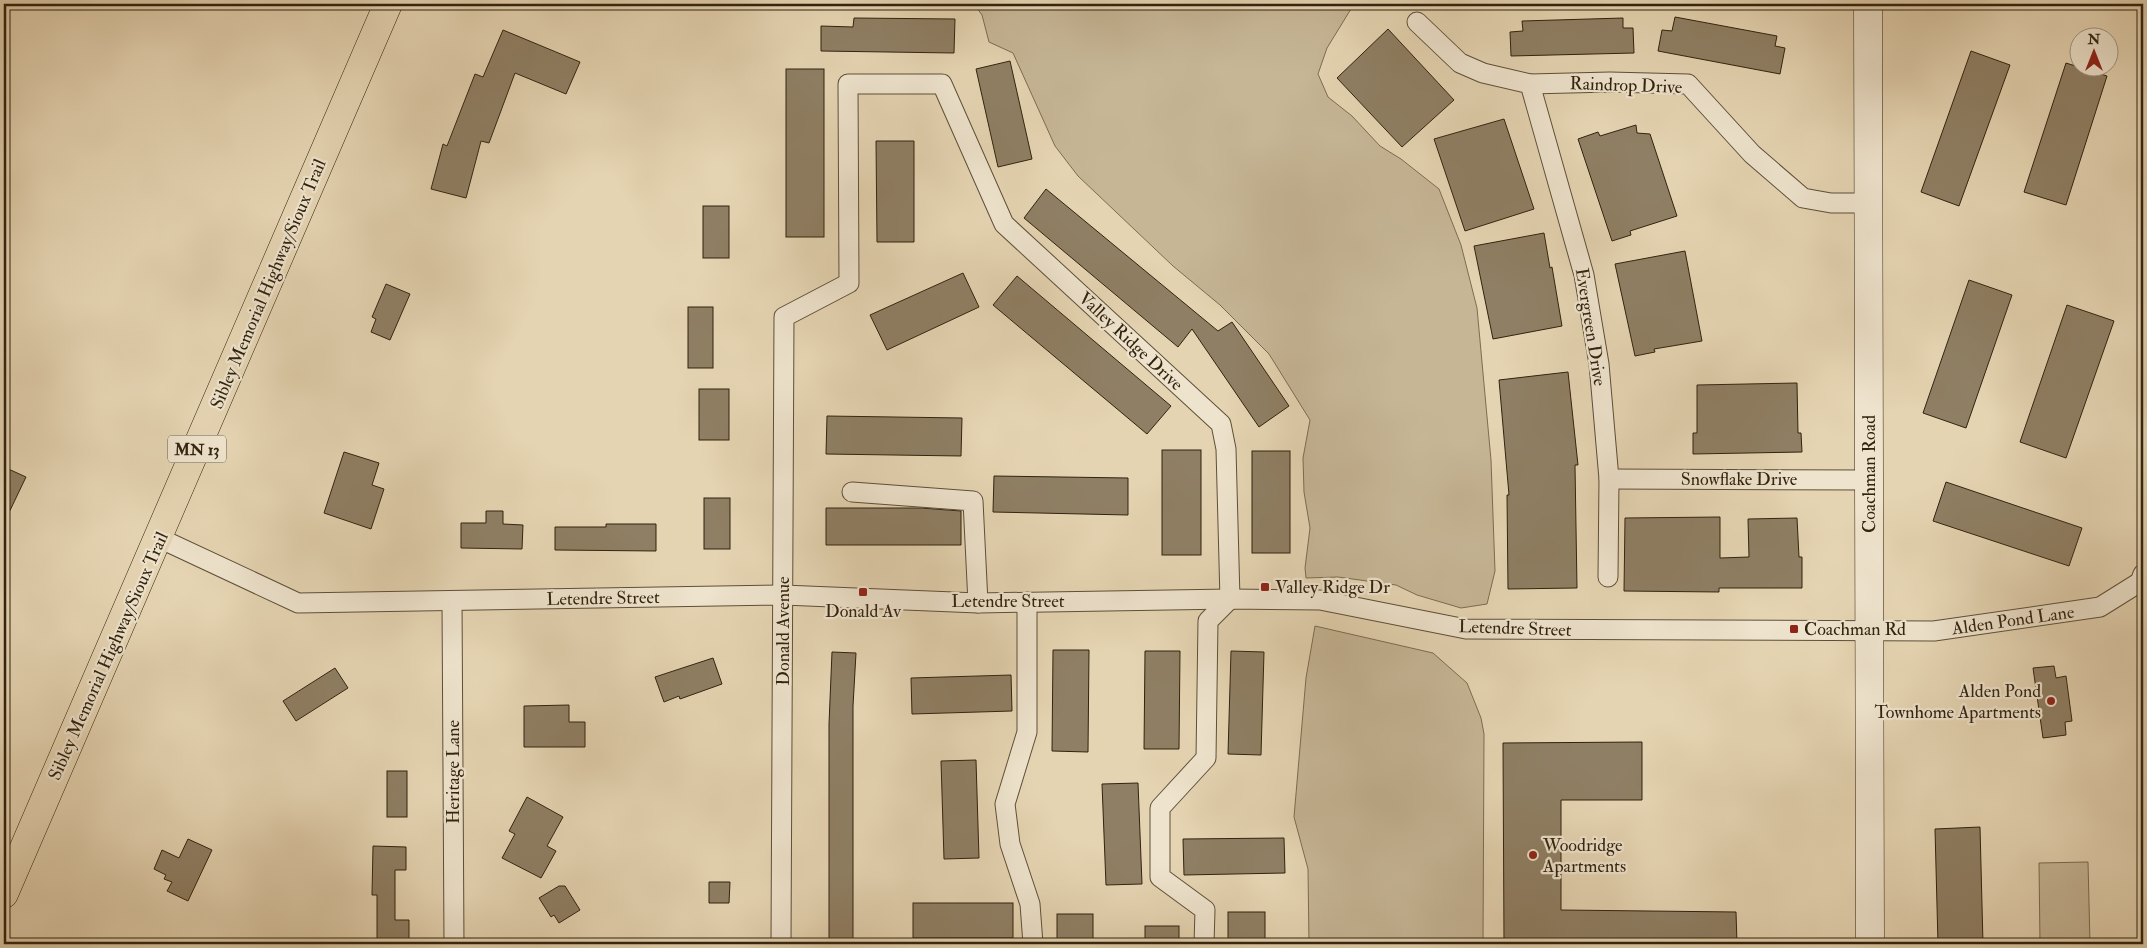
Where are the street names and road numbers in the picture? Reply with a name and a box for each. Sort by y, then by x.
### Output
street label: Raindrop Drive [1569,72,1683,99]
street label: Sibley Memorial Highway/Sioux Trail [205,155,332,413]
street label: Evergreen Drive [1570,266,1611,388]
street label: Valley Ridge Drive [1074,287,1188,396]
street label: Coachman Road [1858,415,1881,533]
road number: MN 13 [168,436,226,462]
street label: Snowflake Drive [1681,468,1798,491]
street label: Sibley Memorial Highway/Sioux Trail [43,528,174,784]
street label: Donald Avenue [772,576,795,686]
street label: Letendre Street [546,586,660,611]
street label: Letendre Street [951,590,1065,613]
street label: Alden Pond Lane [1949,600,2076,641]
street label: Letendre Street [1458,615,1572,642]
street label: Heritage Lane [442,719,465,824]

